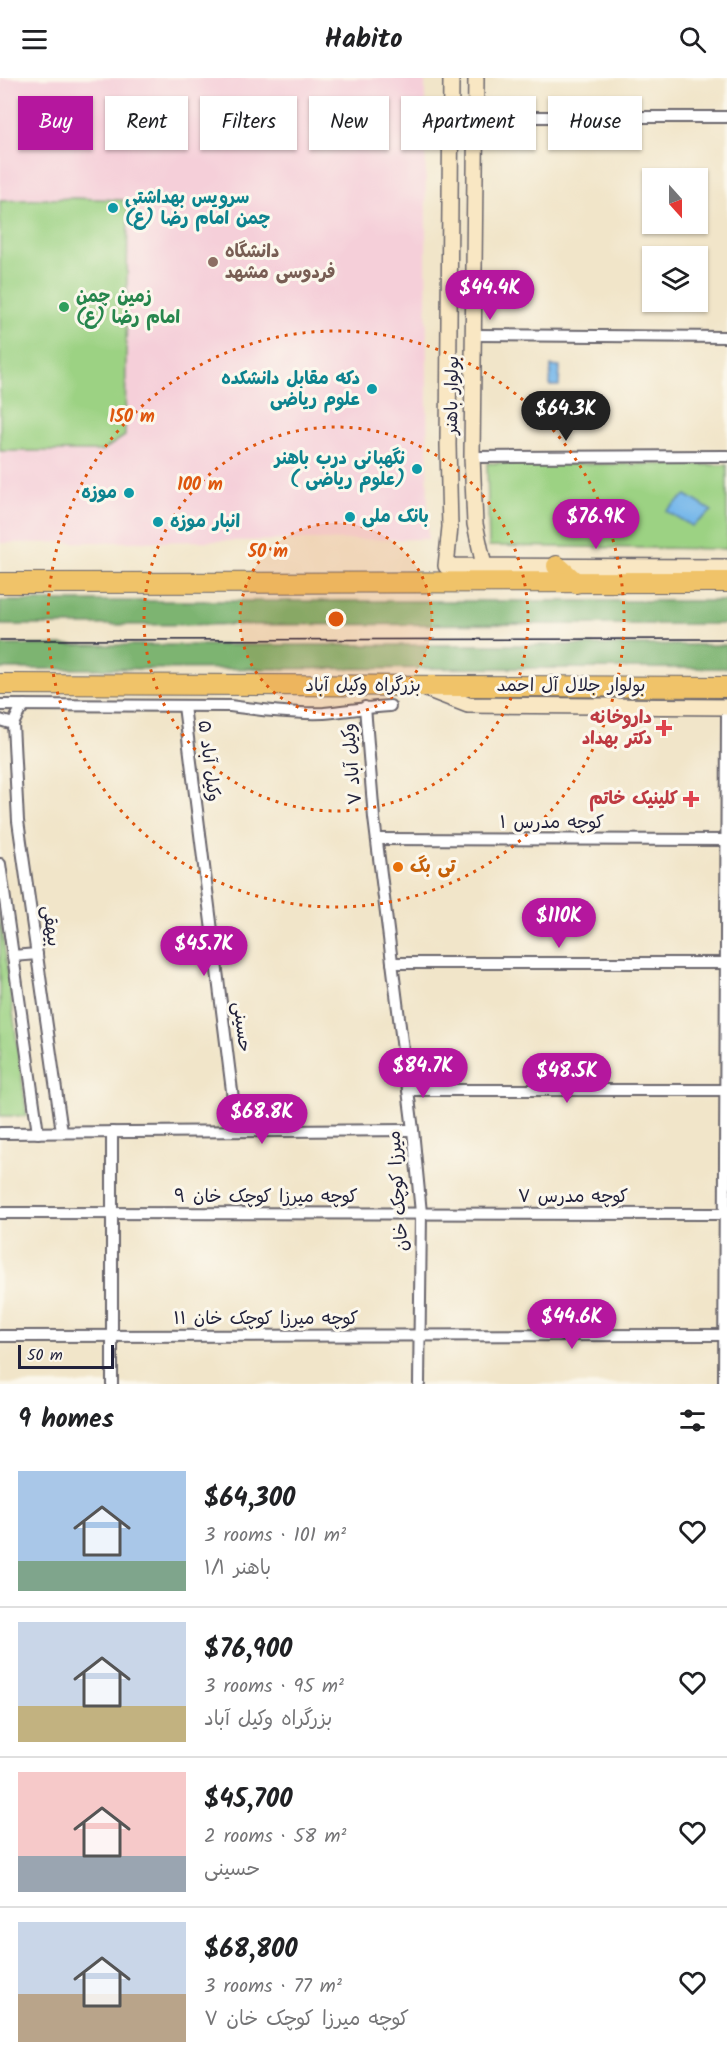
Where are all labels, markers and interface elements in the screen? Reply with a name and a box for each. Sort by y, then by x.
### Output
text: Habito [324,18,403,61]
icon: menu [18,23,51,56]
icon: search [676,23,709,56]
chip: Buy [18,96,93,150]
chip: Rent [105,96,188,150]
chip: Filters [200,96,297,150]
chip: New [309,96,389,150]
chip: Apartment [401,96,536,150]
chip: House [548,96,642,150]
north arrow [642,168,708,234]
map controls [642,168,708,312]
place label: سرویس بهداشتی چمن امام رضا (ع) [125,184,271,234]
marker: سرویس بهداشتی چمن امام رضا (ع) [106,201,120,215]
place label: دانشگاه فردوسی مشهد [225,238,335,288]
button: layers [642,246,708,312]
marker: دانشگاه فردوسی مشهد [206,255,220,269]
pin: $44.4K [441,270,539,321]
text: $44.4K [459,273,521,305]
place label: زمین چمن امام رضا (ع) [76,283,180,333]
marker: زمین چمن امام رضا (ع) [57,300,71,314]
street label: بولوار باهنر [438,355,468,437]
place label: دکه مقابل دانشکده علوم ریاضی [221,365,360,415]
marker: دکه مقابل دانشکده علوم ریاضی [365,382,379,396]
pin: $64.3K [517,391,615,442]
text: $64.3K [535,394,597,426]
text: 150 m [109,403,155,432]
place label: نگهبانی درب باهنر ( علوم ریاضی) [273,445,405,495]
marker: نگهبانی درب باهنر ( علوم ریاضی) [410,462,424,476]
text: 100 m [177,471,223,500]
place label: موزه [81,479,117,508]
marker: موزه [122,486,136,500]
pin: $76.9K [547,499,645,550]
text: $76.9K [566,502,626,534]
place label: بانک ملی [362,503,429,532]
place label: انبار موزه [170,508,240,537]
marker: بانک ملی [343,510,357,524]
marker: انبار موزه [151,515,165,529]
text: 50 m [247,538,288,567]
centre of rings [326,609,346,629]
street label: بزرگراه وکیل آباد [305,672,421,701]
street label: بولوار جلال آل احمد [496,672,646,701]
place label: داروخانه دکتر بهداد [582,704,652,754]
street label: وکیل آباد ۵ [189,719,227,803]
marker: داروخانه دکتر بهداد [657,721,671,735]
street label: ۷ وکیل آباد [335,722,371,806]
place label: کلینیک خاتم [589,785,678,814]
marker: کلینیک خاتم [682,790,700,808]
street label: کوچه مدرس ۱ [500,809,604,838]
place label: تی بگ [410,853,456,882]
marker: تی بگ [391,860,405,874]
pin: $110K [517,898,601,949]
text: $110K [536,901,582,933]
street label: بیهقی [33,903,67,949]
pin: $45.7K [155,926,253,977]
text: $45.7K [174,929,234,961]
street label: حسینی [224,1000,258,1054]
pin: $84.7K [374,1048,472,1099]
text: $84.7K [393,1051,453,1083]
pin: $48.5K [518,1053,616,1104]
text: $48.5K [536,1056,598,1088]
pin: $68.8K [213,1094,311,1145]
text: $68.8K [230,1097,294,1129]
street label: میرزا کوچک خان [380,1130,418,1252]
street label: کوچه میرزا کوچک خان ۹ [174,1183,358,1212]
street label: کوچه مدرس ۷ [518,1183,629,1212]
pin: $44.6K [523,1299,621,1350]
text: $44.6K [541,1302,603,1334]
street label: کوچه میرزا کوچک خان ۱۱ [173,1305,359,1334]
scale bar [18,1342,114,1370]
text: 50 m [27,1343,63,1368]
text: 9 homes [18,1399,114,1441]
icon: filters [676,1404,709,1437]
text: $64,300 [204,1478,295,1520]
icon: home [66,1495,138,1567]
icon: heart [676,1515,709,1548]
text: 3 rooms · 101 m² [204,1520,346,1552]
text: باهنر ۱/۱ [204,1553,271,1585]
text: $76,900 [204,1629,292,1671]
icon: home [66,1646,138,1718]
icon: heart [676,1666,709,1699]
text: 3 rooms · 95 m² [204,1671,344,1703]
text: بزرگراه وکیل آباد [204,1704,332,1736]
text: $45,700 [204,1779,292,1821]
icon: home [66,1796,138,1868]
icon: heart [676,1816,709,1849]
text: 2 rooms · 58 m² [204,1821,346,1853]
text: حسینی [204,1854,260,1886]
text: $68,800 [204,1929,298,1971]
icon: home [66,1946,138,2018]
icon: heart [676,1966,709,1999]
text: 3 rooms · 77 m² [204,1971,342,2003]
text: کوچه میرزا کوچک خان ۷ [204,2004,409,2036]

